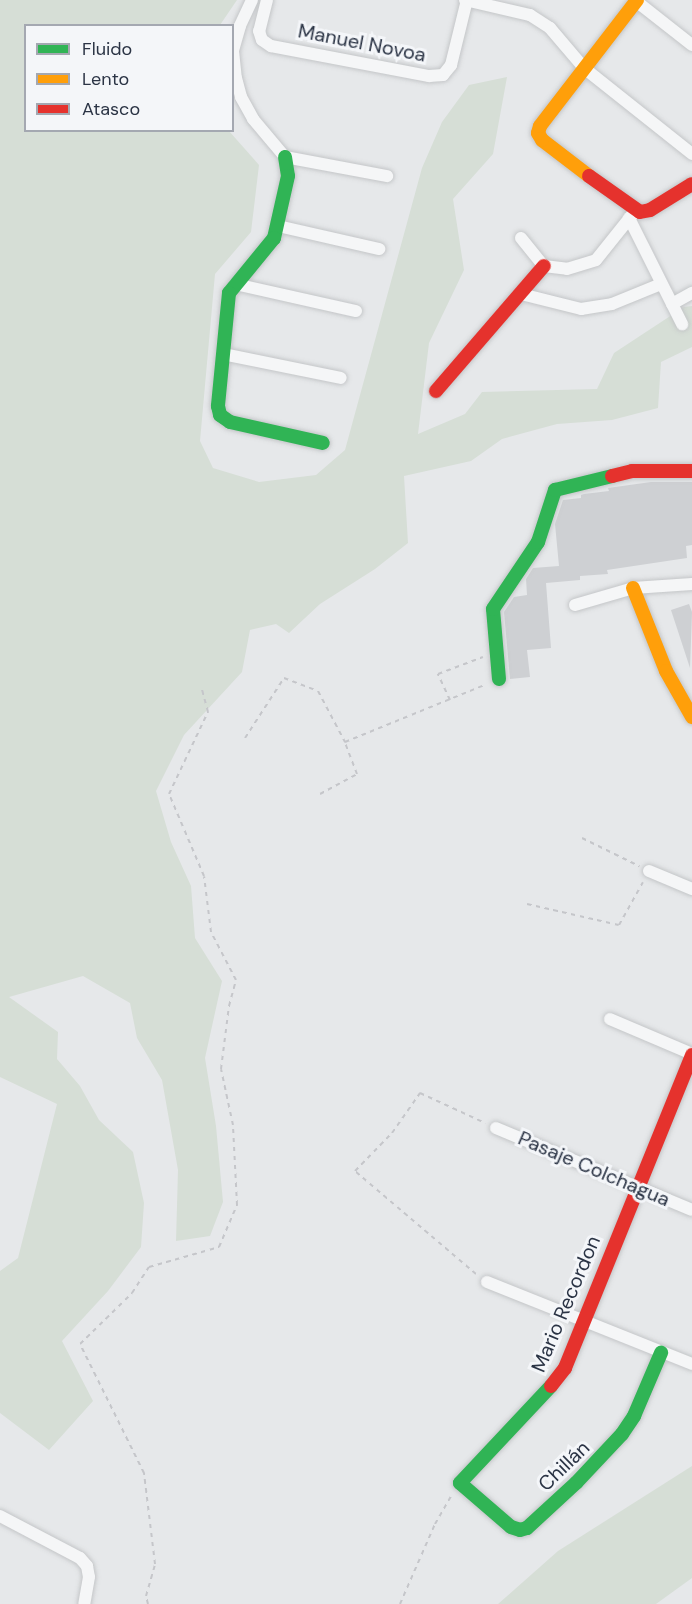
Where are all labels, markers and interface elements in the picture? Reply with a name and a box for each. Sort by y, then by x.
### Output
street label: Manuel Novoa [296,19,428,67]
legend [24,24,234,132]
text: Fluido [82,37,132,61]
text: Lento [82,67,129,91]
text: Atasco [82,97,140,121]
street label: Pasaje Colchagua [515,1126,673,1212]
street label: Mario Recordon [526,1232,606,1376]
street label: Chillán [533,1436,595,1496]

